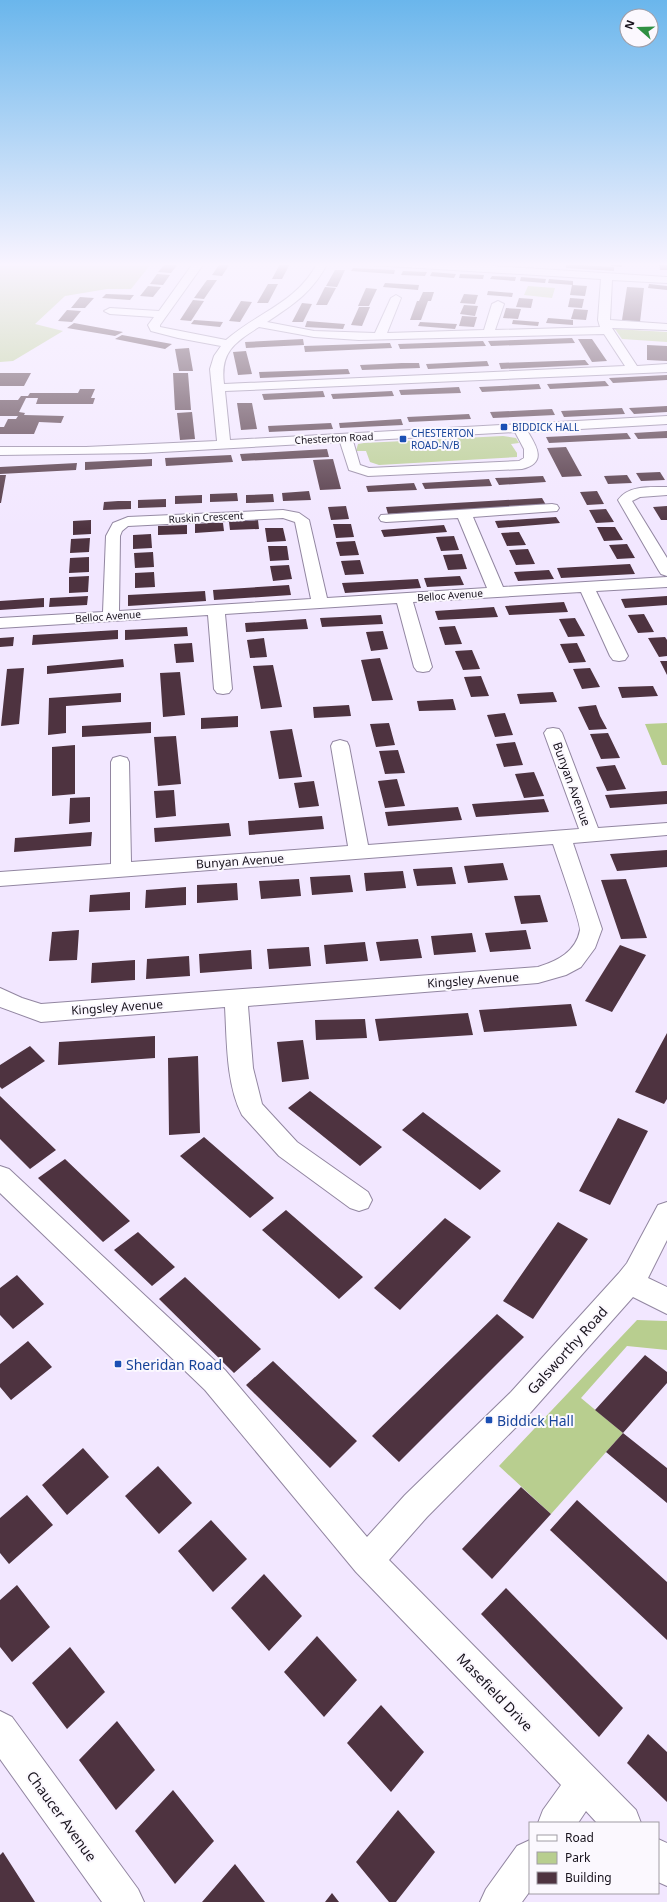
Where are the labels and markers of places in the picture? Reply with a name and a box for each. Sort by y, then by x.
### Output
place label: BIDDICK HALL [512,420,579,434]
marker: BIDDICK HALL [499,422,509,432]
place label: CHESTERTON ROAD-N/B [411,426,474,452]
marker: CHESTERTON ROAD-N/B [398,434,408,444]
place label: Sheridan Road [126,1355,222,1374]
marker: Sheridan Road [113,1359,123,1369]
place label: Biddick Hall [497,1411,574,1430]
marker: Biddick Hall [484,1415,494,1425]

